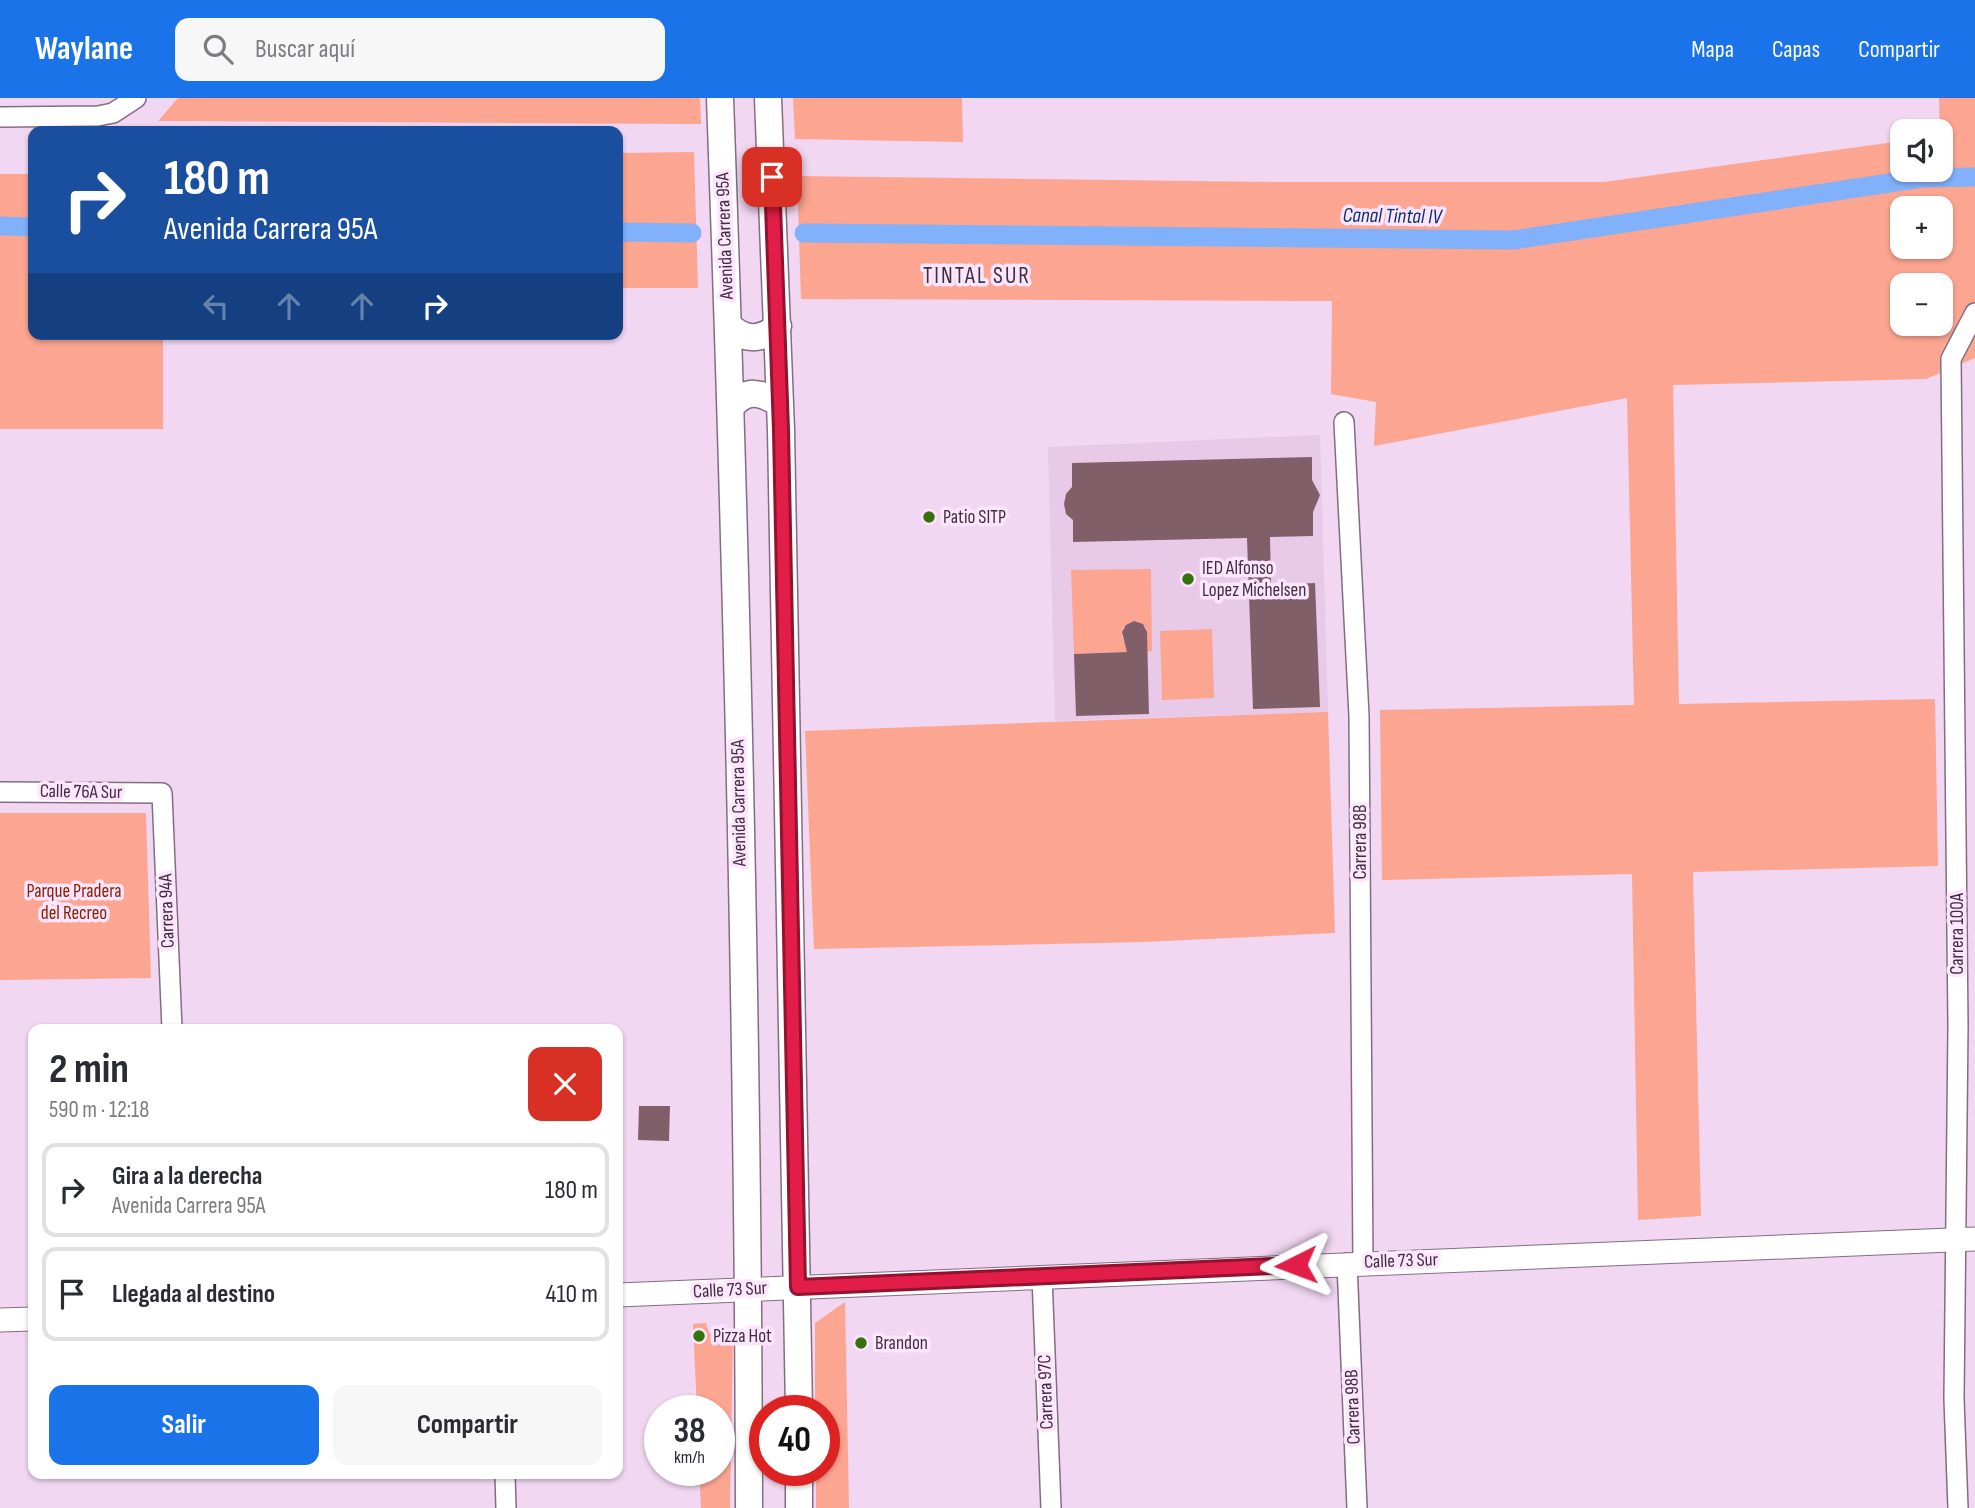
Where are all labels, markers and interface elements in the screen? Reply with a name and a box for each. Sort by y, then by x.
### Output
search box [175,18,665,81]
text: Waylane [35,29,133,69]
icon: search [199,30,237,68]
text: Buscar aquí [255,34,355,65]
text: Mapa [1691,35,1734,64]
text: Capas [1772,35,1820,64]
text: Compartir [1858,35,1940,64]
map controls [1890,119,1953,336]
button: sound [1890,119,1953,182]
pin [742,147,802,207]
text: 180 m [164,150,270,209]
icon: right [49,154,140,245]
icon: arrive [753,158,791,196]
street label: Avenida Carrera 95A [711,171,739,301]
button: + [1890,196,1953,259]
water label: Canal Tintal IV [1342,203,1443,229]
text: Avenida Carrera 95A [164,210,378,249]
district label: TINTAL SUR [923,262,1031,290]
button: − [1890,273,1953,336]
icon: left [197,287,235,325]
icon: ahead [270,287,308,325]
icon: ahead [343,287,381,325]
icon: right [416,287,454,325]
place label: Patio SITP [943,506,1006,529]
marker: Patio SITP [921,509,937,525]
place label: IED Alfonso Lopez Michelsen [1202,557,1306,602]
marker: IED Alfonso Lopez Michelsen [1180,571,1196,587]
street label: Avenida Carrera 95A [726,739,752,868]
street label: Calle 76A Sur [40,780,123,804]
street label: Carrera 98B [1349,804,1372,880]
street label: Carrera 94A [154,873,180,949]
park label: Parque Pradera del Recreo [26,880,122,925]
street label: Carrera 100A [1946,892,1969,975]
text: 2 min [49,1044,129,1095]
button: close [528,1047,602,1121]
text: 590 m · 12:18 [49,1096,149,1124]
text: Gira a la derecha [112,1161,262,1192]
icon: right [53,1171,91,1209]
text: 180 m [545,1175,598,1206]
text: Avenida Carrera 95A [112,1192,265,1220]
position arrow [1259,1228,1333,1302]
street label: Calle 73 Sur [1364,1248,1439,1274]
icon: arrive [53,1275,91,1313]
street label: Calle 73 Sur [692,1277,768,1303]
text: Llegada al destino [112,1279,275,1310]
text: 410 m [546,1279,598,1310]
place label: Pizza Hot [713,1325,772,1348]
marker: Pizza Hot [691,1328,707,1344]
place label: Brandon [875,1332,928,1355]
marker: Brandon [853,1335,869,1351]
street label: Carrera 97C [1033,1354,1059,1430]
street label: Carrera 98B [1340,1369,1366,1445]
button: Salir [49,1385,319,1465]
button: Compartir [333,1385,602,1465]
speed limit sign: 40 [749,1395,840,1486]
text: 38 [673,1410,706,1453]
text: km/h [674,1447,705,1468]

